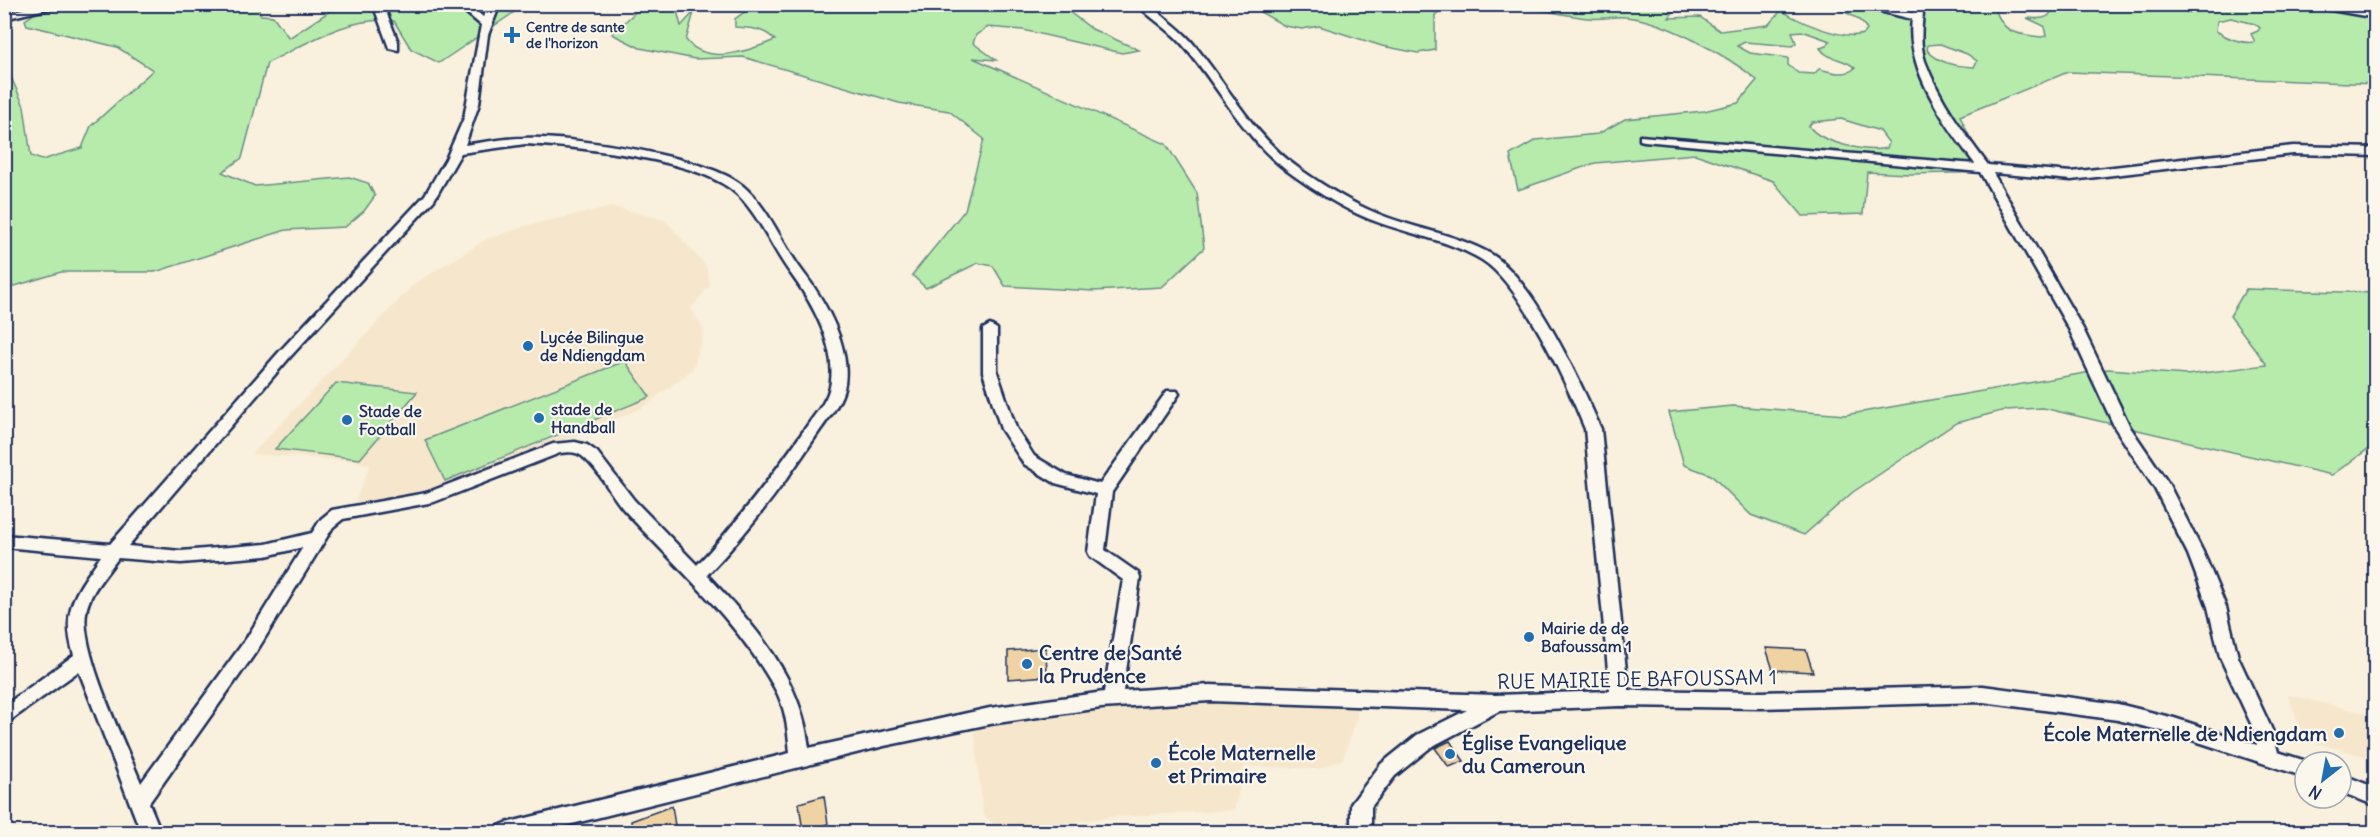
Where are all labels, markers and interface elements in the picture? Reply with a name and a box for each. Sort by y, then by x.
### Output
place label: Centre de sante de l'horizon [526,18,625,52]
marker: Centre de sante de l'horizon [503,26,521,44]
place label: Lycée Bilingue de Ndiengdam [540,327,645,366]
marker: Lycée Bilingue de Ndiengdam [521,339,535,353]
place label: stade de Handball [551,399,615,437]
place label: Stade de Football [359,401,422,439]
marker: stade de Handball [532,411,546,425]
marker: Stade de Football [340,413,354,427]
place label: Mairie de de Bafoussam 1 [1541,618,1632,656]
marker: Mairie de de Bafoussam 1 [1522,630,1536,644]
place label: Centre de Santé la Prudence [1039,640,1182,688]
marker: Centre de Santé la Prudence [1020,657,1034,671]
street label: RUE MAIRIE DE BAFOUSSAM 1 [1497,664,1777,694]
place label: École Maternelle de Ndiengdam [2043,721,2327,746]
marker: École Maternelle de Ndiengdam [2332,726,2346,740]
place label: Église Evangelique du Cameroun [1462,730,1627,778]
place label: École Maternelle et Primaire [1168,740,1316,788]
marker: Église Evangelique du Cameroun [1443,747,1457,761]
north arrow [2293,750,2353,810]
marker: École Maternelle et Primaire [1149,756,1163,770]
text: N [2305,781,2325,804]

